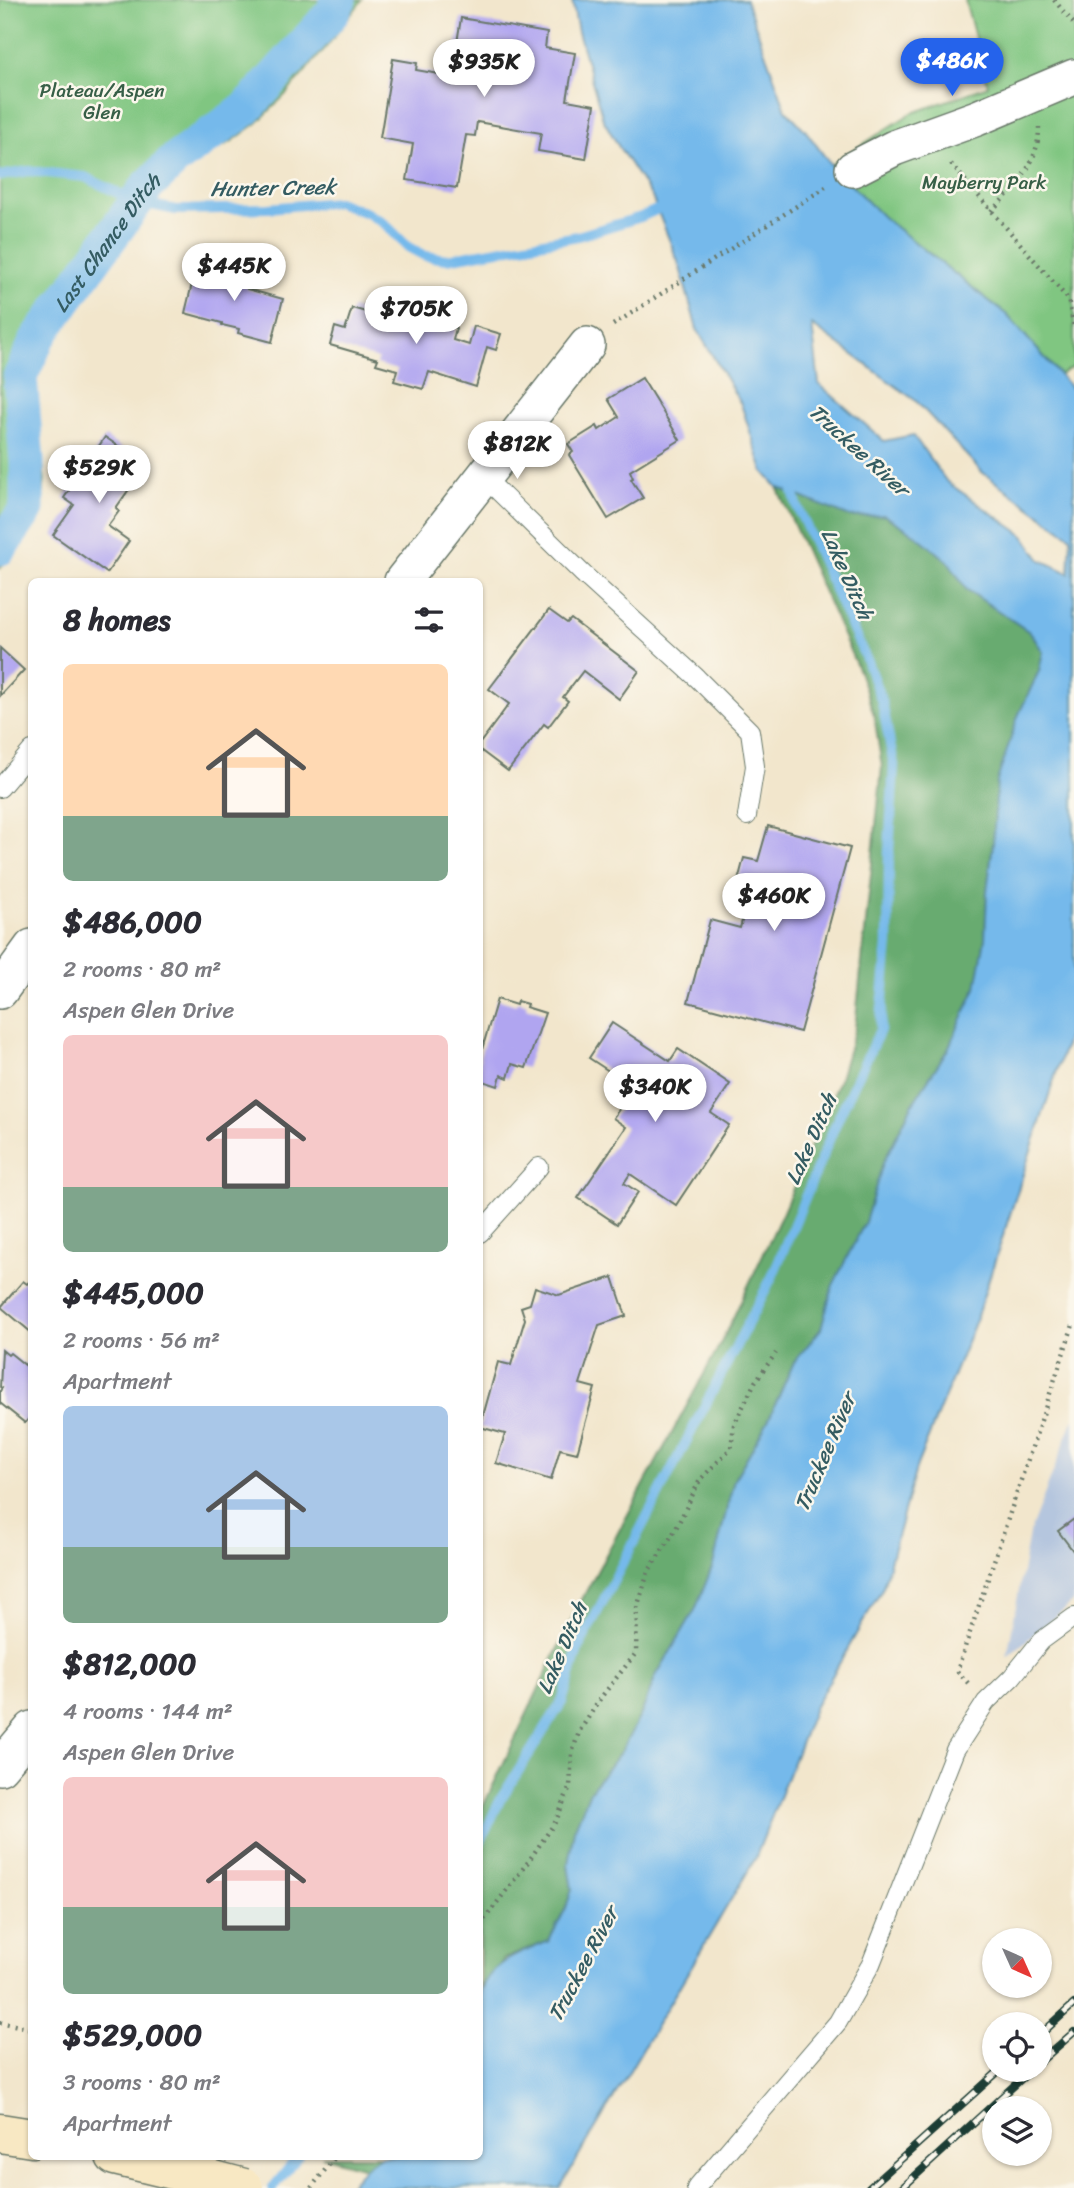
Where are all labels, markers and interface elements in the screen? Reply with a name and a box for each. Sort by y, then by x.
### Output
pin: $486K [903,38,1001,98]
pin: $935K [435,40,533,99]
text: $486K [917,40,987,81]
text: $935K [449,41,519,82]
park label: Plateau/Aspen Glen [39,74,165,129]
water label: Last Chance Ditch [43,163,171,321]
park label: Mayberry Park [922,166,1047,199]
water label: Hunter Creek [210,168,339,208]
pin: $445K [185,244,283,303]
text: $445K [198,245,270,286]
pin: $705K [367,286,465,346]
text: $705K [380,288,452,329]
water label: Truckee River [800,394,922,509]
pin: $812K [468,421,566,481]
text: $812K [484,423,550,464]
pin: $529K [50,446,148,505]
text: $529K [64,447,134,488]
water label: Lake Ditch [810,522,885,628]
text: 8 homes [63,593,171,647]
icon: filters [410,601,448,639]
icon: home [193,710,319,836]
pin: $460K [725,874,823,933]
text: $460K [738,875,810,916]
text: $486,000 [63,895,202,949]
text: 2 rooms · 80 m² [63,949,221,990]
text: Aspen Glen Drive [63,990,234,1031]
pin: $340K [606,1064,704,1124]
text: $340K [619,1066,691,1107]
icon: home [193,1081,319,1207]
water label: Lake Ditch [774,1085,849,1191]
text: $445,000 [63,1266,204,1320]
text: 2 rooms · 56 m² [63,1320,220,1361]
text: Apartment [63,1361,172,1402]
water label: Truckee River [783,1383,869,1517]
icon: home [193,1452,319,1578]
water label: Lake Ditch [526,1594,599,1700]
text: $812,000 [63,1637,196,1691]
text: 4 rooms · 144 m² [63,1691,233,1732]
text: Aspen Glen Drive [63,1732,234,1773]
icon: home [193,1823,319,1949]
water label: Truckee River [537,1896,631,2028]
north arrow [982,1928,1052,1998]
map controls [982,1928,1052,2166]
text: $529,000 [63,2008,202,2062]
button: locate [982,2012,1052,2082]
text: 3 rooms · 80 m² [63,2062,221,2103]
button: layers [982,2096,1052,2166]
text: Apartment [63,2103,172,2144]

